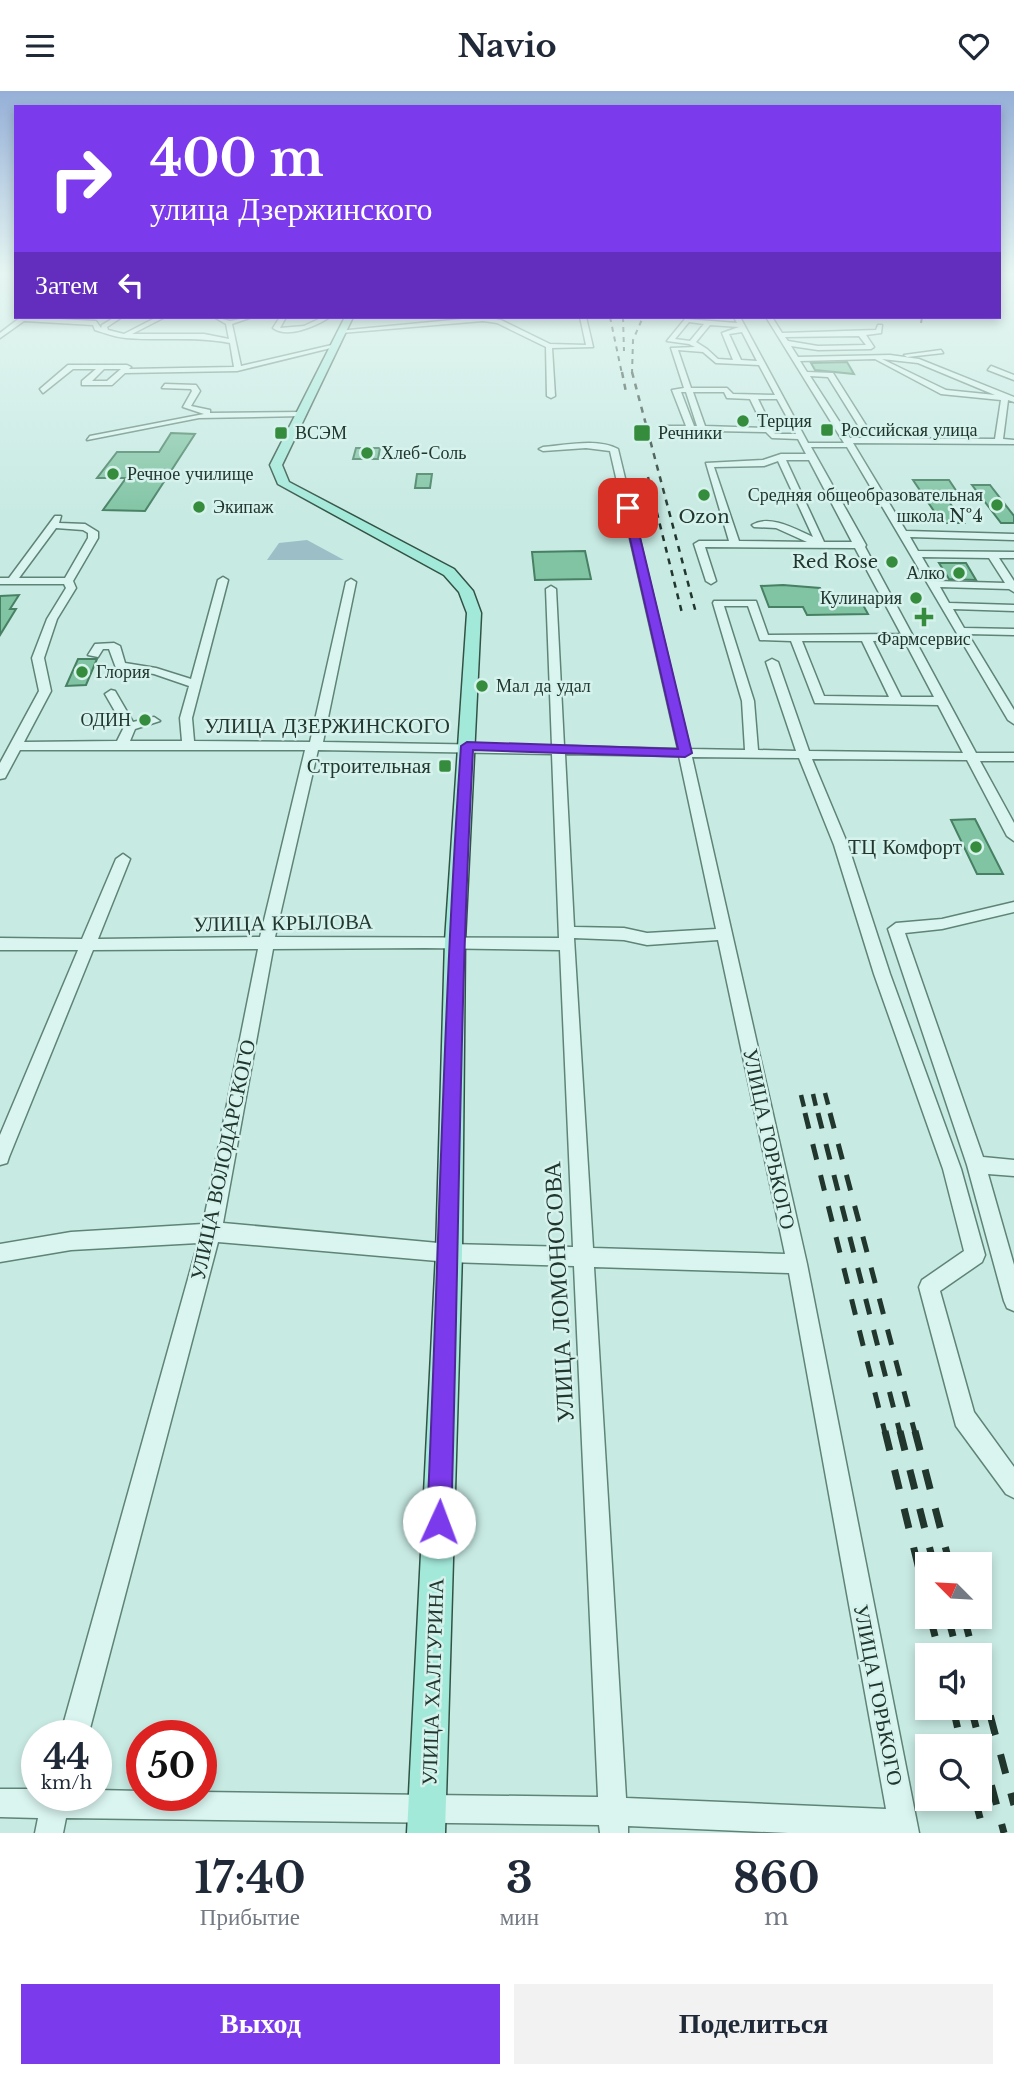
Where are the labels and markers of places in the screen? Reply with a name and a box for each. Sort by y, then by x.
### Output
place label: Терция [757,410,812,432]
marker: Терция [735,413,751,429]
place label: Российская улица [841,419,978,441]
place label: ВСЭМ [295,422,347,444]
place label: Речники [658,422,722,444]
marker: Российская улица [819,422,835,438]
marker: Речники [632,423,652,443]
marker: ВСЭМ [273,425,289,441]
place label: Хлеб-Соль [381,442,466,464]
marker: Хлеб-Соль [359,445,375,461]
place label: Речное училище [127,463,254,485]
marker: Речное училище [105,466,121,482]
pin [598,478,658,538]
place label: Средняя общеобразовательная школа №4 [748,484,983,527]
marker: Ozon [696,487,712,503]
place label: Экипаж [213,496,274,518]
marker: Средняя общеобразовательная школа №4 [989,497,1005,513]
marker: Экипаж [191,499,207,515]
place label: Ozon [678,506,730,528]
place label: Red Rose [792,551,878,573]
marker: Red Rose [884,554,900,570]
place label: Алко [906,562,945,584]
marker: Алко [951,565,967,581]
place label: Кулинария [820,587,902,609]
marker: Кулинария [908,590,924,606]
marker: Фармсервис [916,609,932,625]
place label: Фармсервис [877,628,971,650]
place label: Глория [96,661,150,683]
marker: Глория [74,664,90,680]
place label: Мал да удал [496,675,591,697]
marker: Мал да удал [474,678,490,694]
place label: ОДИН [81,709,131,731]
marker: ОДИН [137,712,153,728]
place label: Строительная [307,753,431,779]
marker: Строительная [437,758,453,774]
place label: ТЦ Комфорт [848,834,962,860]
marker: ТЦ Комфорт [968,839,984,855]

